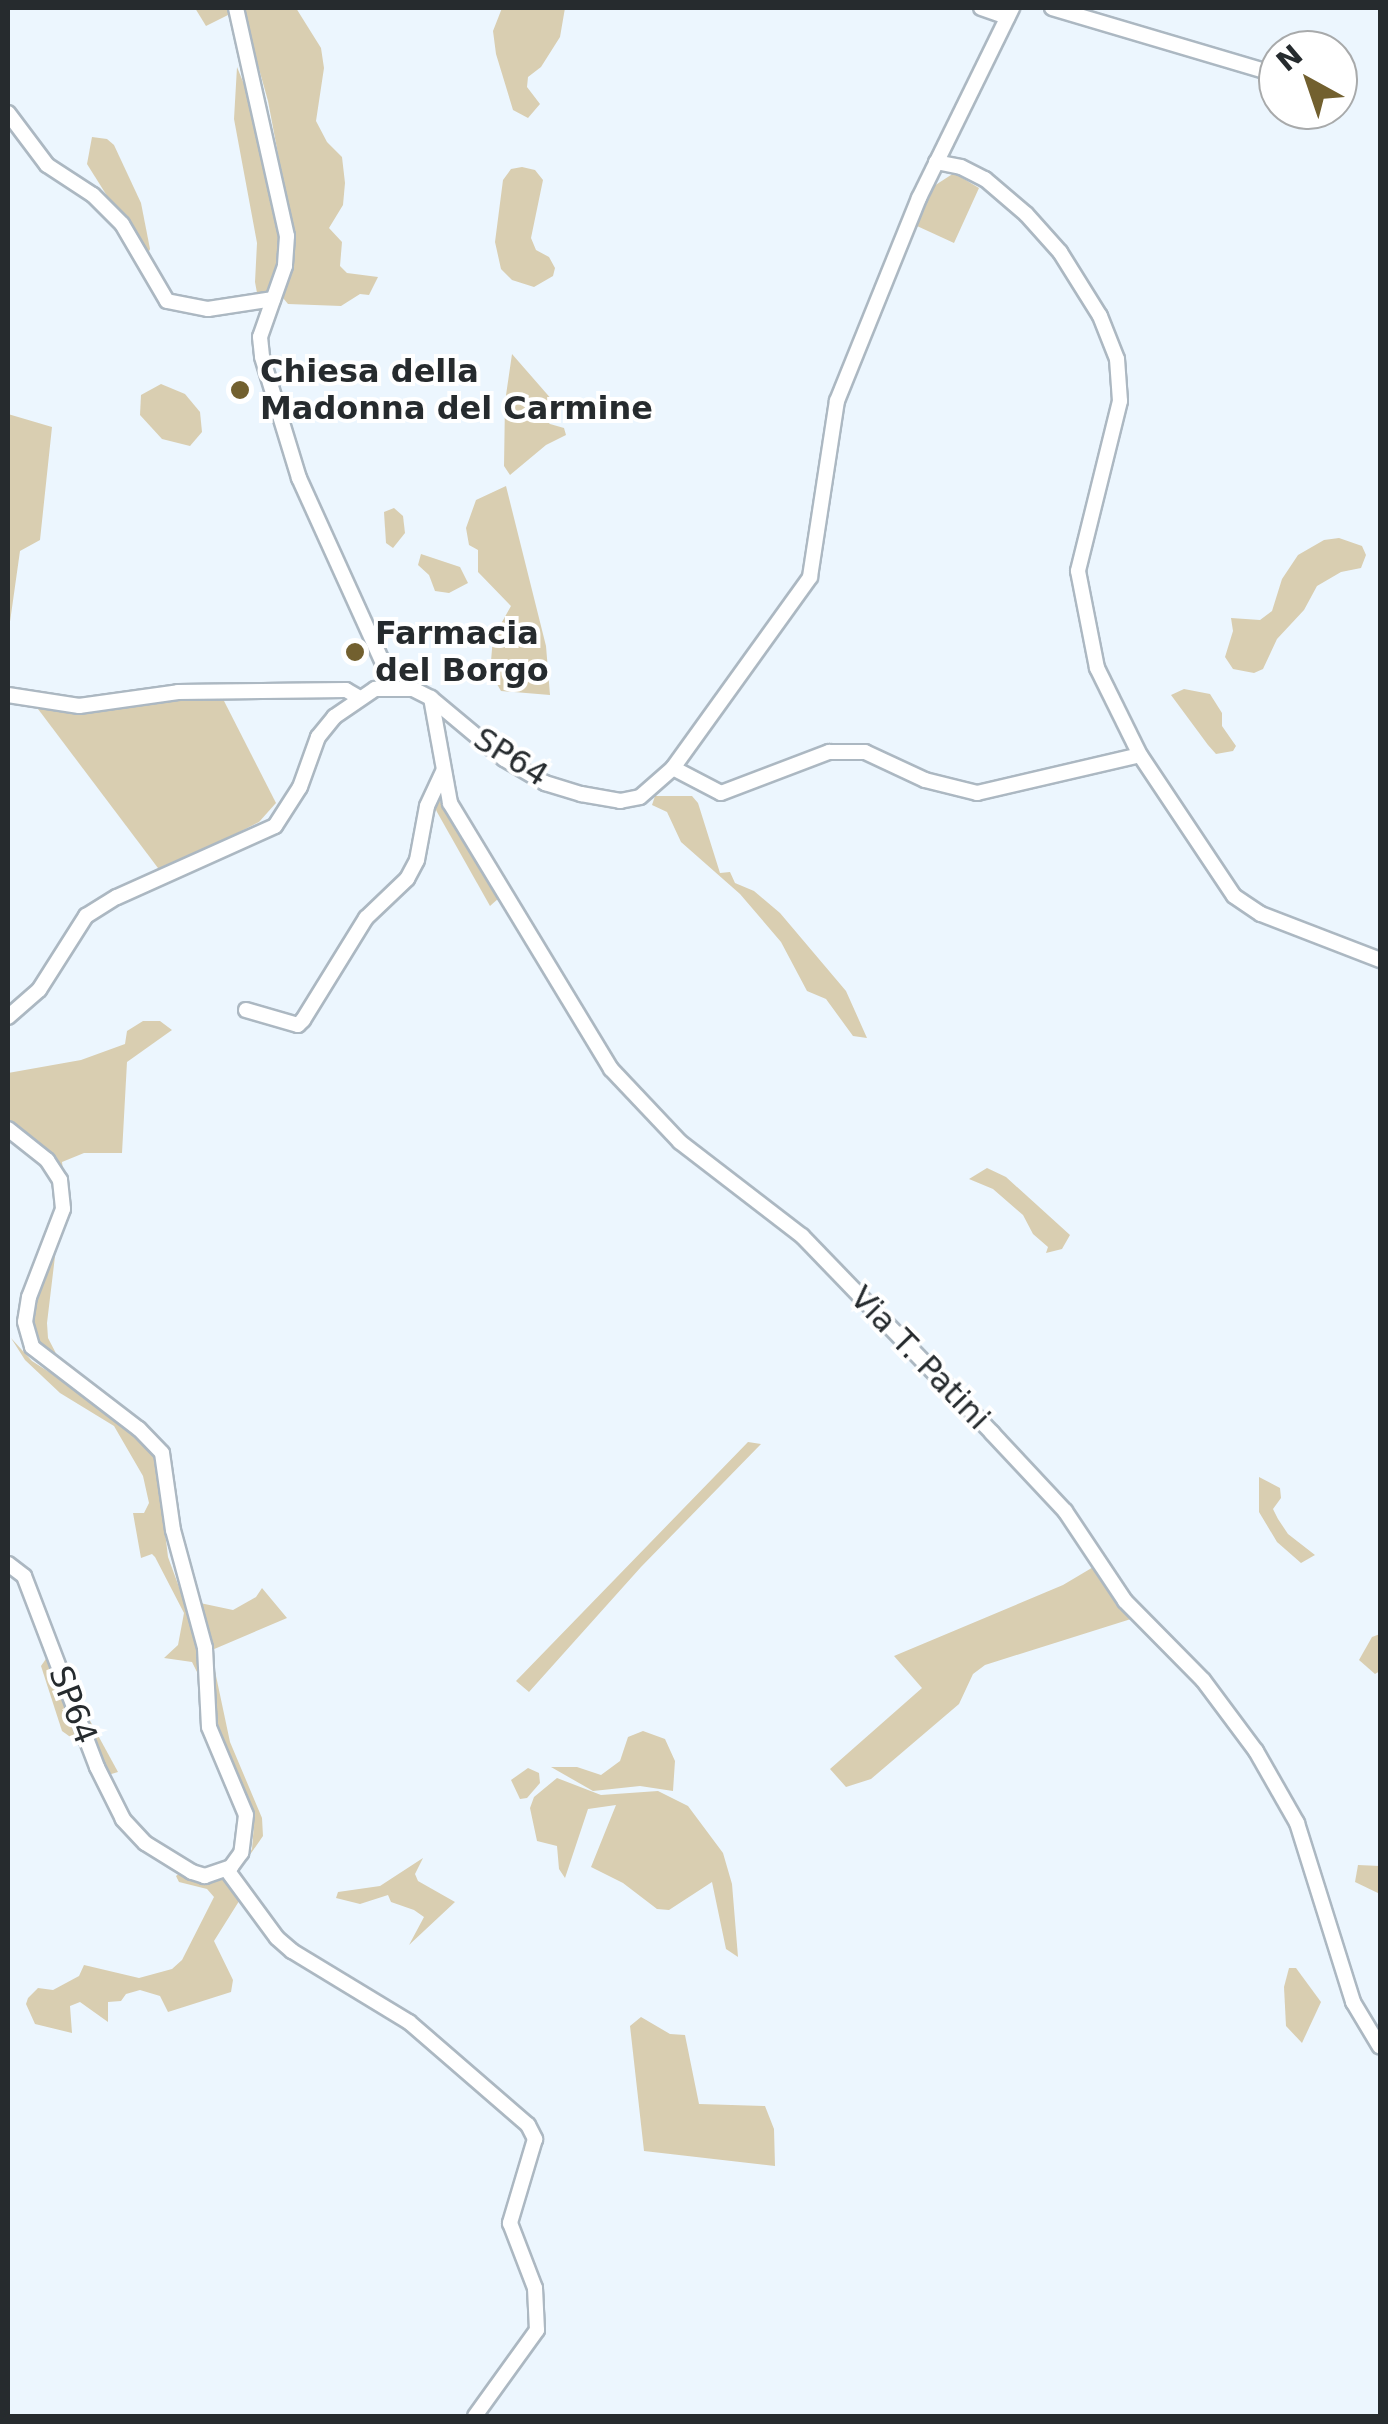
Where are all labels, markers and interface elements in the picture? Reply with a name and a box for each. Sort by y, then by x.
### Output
north arrow [1258,30,1358,130]
text: N [1270,38,1309,78]
place label: Chiesa della Madonna del Carmine [260,353,653,428]
marker: Chiesa della Madonna del Carmine [229,379,251,401]
place label: Farmacia del Borgo [375,615,549,690]
marker: Farmacia del Borgo [344,641,366,663]
street label: SP64 [467,719,555,795]
street label: Via T. Patini [842,1278,998,1438]
street label: SP64 [41,1661,105,1749]

